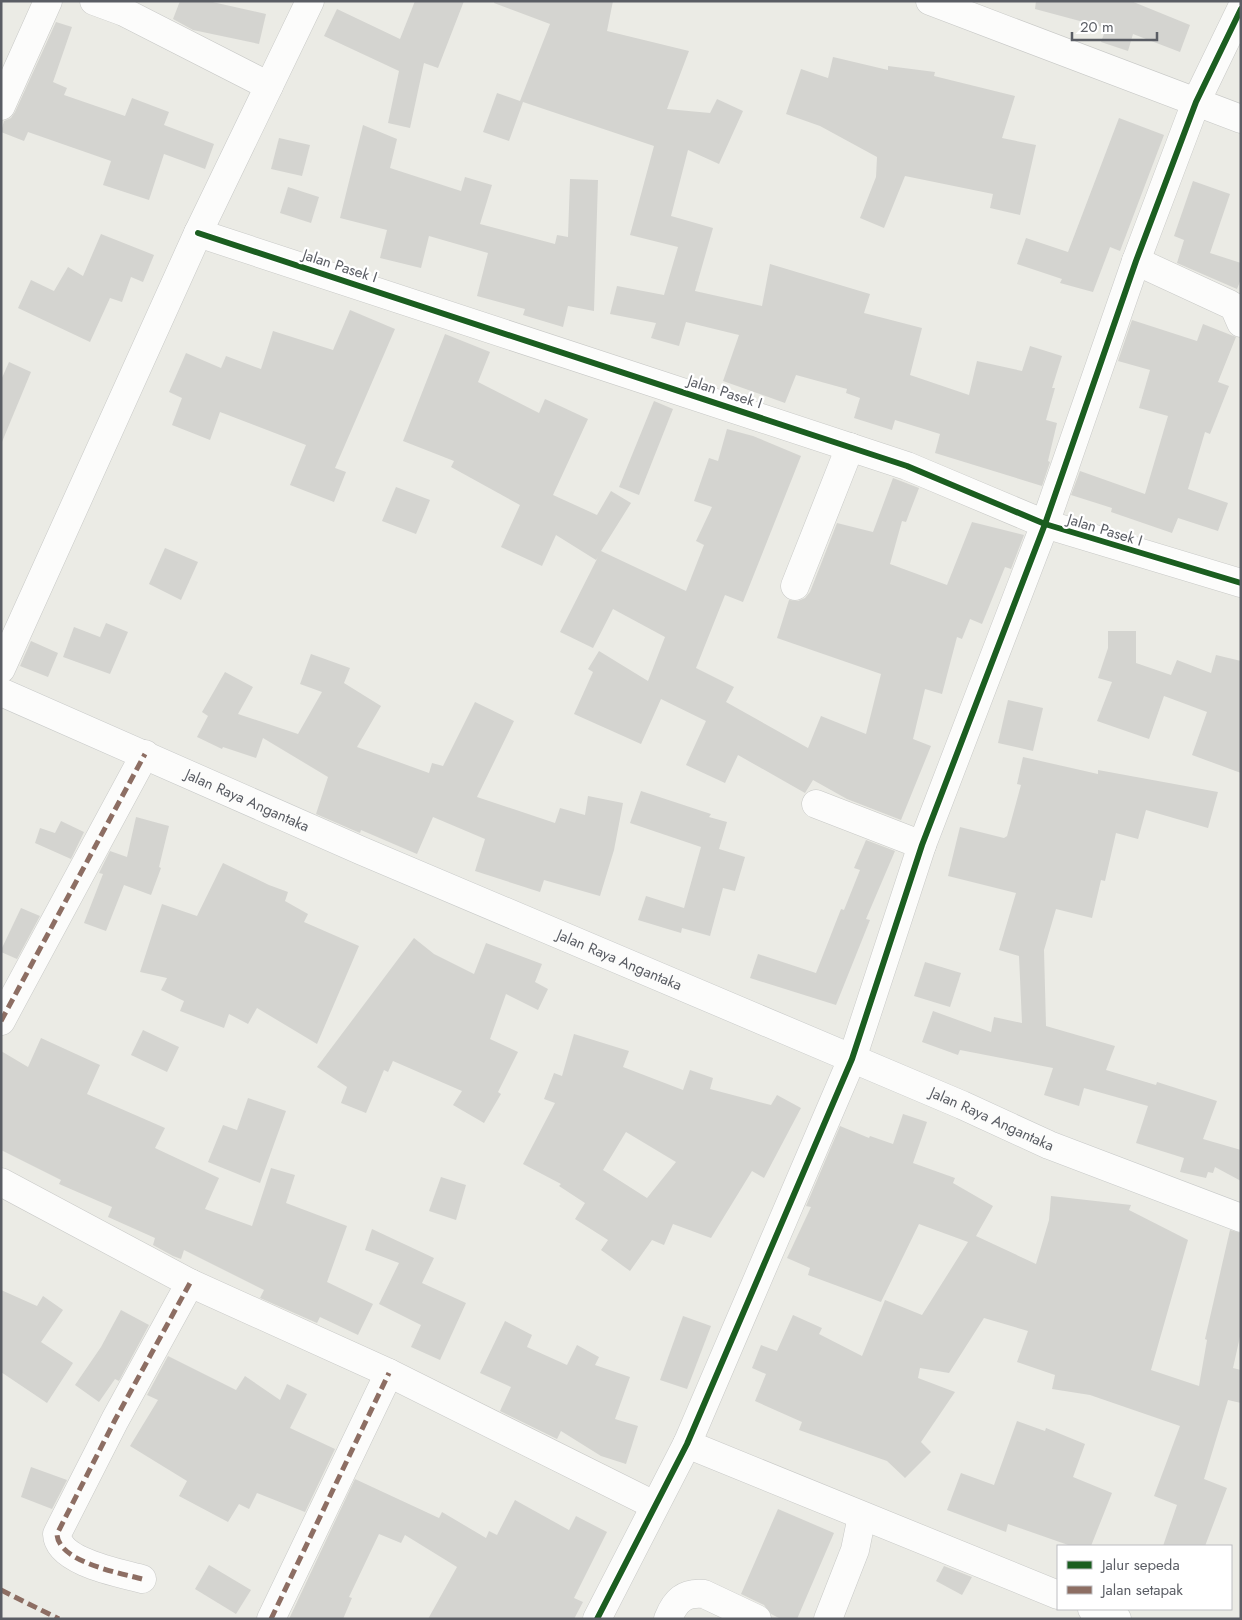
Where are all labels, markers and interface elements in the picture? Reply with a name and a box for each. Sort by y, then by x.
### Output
scale bar [1072,10,1157,42]
text: 20 m [1080,16,1114,38]
street label: Jalan Pasek I [298,243,380,288]
street label: Jalan Pasek I [683,369,765,414]
street label: Jalan Pasek I [1063,508,1145,552]
street label: Jalan Raya Angantaka [180,763,313,837]
street label: Jalan Raya Angantaka [552,923,685,996]
street label: Jalan Raya Angantaka [925,1081,1057,1157]
legend [1057,1545,1232,1610]
text: Jalur sepeda [1100,1554,1180,1576]
text: Jalan setapak [1100,1579,1183,1601]

